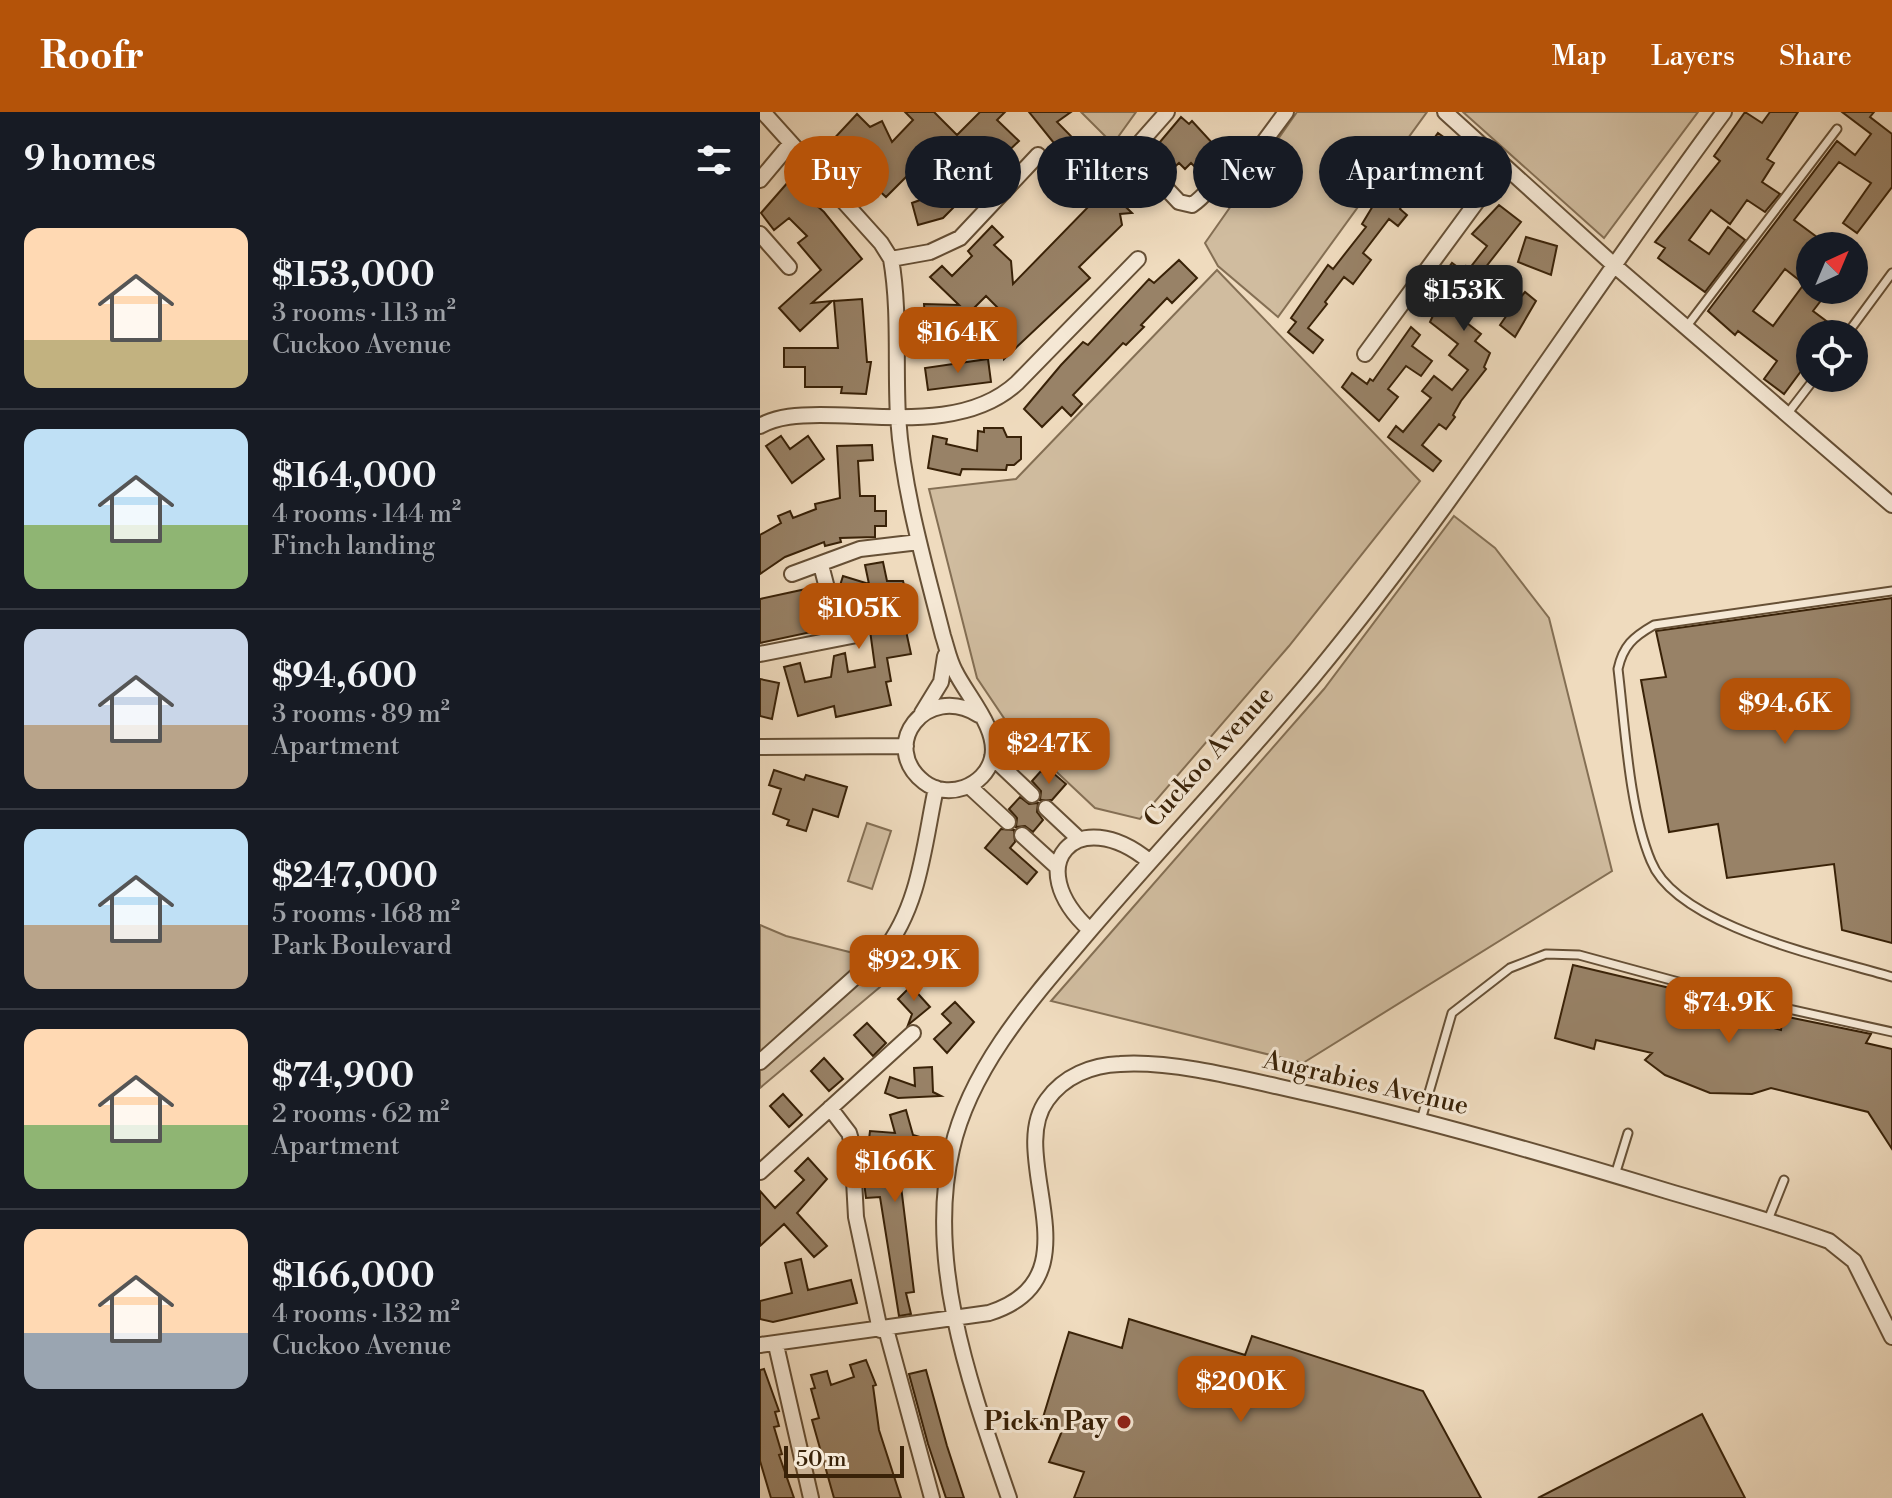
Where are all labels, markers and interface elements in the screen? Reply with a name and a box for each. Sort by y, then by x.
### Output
text: Roofr [40,33,144,80]
text: Map [1552,39,1607,74]
text: Layers [1651,39,1735,74]
text: Share [1779,39,1852,74]
chip: Buy [784,136,889,208]
chip: Rent [905,136,1021,208]
chip: Filters [1037,136,1177,208]
chip: New [1193,136,1303,208]
chip: Apartment [1319,136,1512,208]
icon: filters [692,138,736,182]
text: 9 homes [24,139,156,181]
north arrow [1796,232,1868,304]
map controls [1796,232,1868,392]
text: $153,000 [272,255,435,297]
icon: home [88,260,184,356]
pin: $153K [1408,265,1520,333]
text: $153K [1424,275,1504,307]
text: 3 rooms · 113 m² [272,297,456,329]
pin: $164K [902,307,1014,375]
text: $164K [917,317,999,349]
button: locate [1796,320,1868,392]
text: Cuckoo Avenue [272,329,451,361]
text: $164,000 [272,456,437,498]
icon: home [88,461,184,557]
text: 4 rooms · 144 m² [272,498,461,530]
text: Finch landing [272,530,435,562]
pin: $105K [803,583,915,651]
text: $105K [817,593,901,625]
text: $94,600 [272,656,417,698]
icon: home [88,661,184,757]
pin: $94.6K [1720,678,1850,746]
street label: Cuckoo Avenue [1137,680,1281,834]
text: $94.6K [1738,688,1832,720]
text: 3 rooms · 89 m² [272,698,450,730]
pin: $247K [993,718,1105,786]
text: $247K [1007,728,1091,760]
text: Apartment [272,730,400,762]
text: $247,000 [272,856,438,898]
icon: home [88,861,184,957]
text: 5 rooms · 168 m² [272,898,460,930]
text: Park Boulevard [272,930,452,962]
pin: $92.9K [849,935,979,1003]
text: $92.9K [868,945,960,977]
pin: $74.9K [1664,977,1794,1045]
text: $74.9K [1683,987,1775,1019]
street label: Augrabies Avenue [1259,1044,1472,1122]
text: $74,900 [272,1056,414,1098]
icon: home [88,1061,184,1157]
text: 2 rooms · 62 m² [272,1098,449,1130]
text: Apartment [272,1130,400,1162]
pin: $166K [839,1136,951,1204]
text: $166K [855,1146,935,1178]
text: $166,000 [272,1256,435,1298]
icon: home [88,1261,184,1357]
text: 4 rooms · 132 m² [272,1298,460,1330]
text: Cuckoo Avenue [272,1330,451,1362]
pin: $200K [1185,1356,1297,1424]
text: $200K [1196,1366,1286,1398]
place label: Pick n Pay [984,1406,1109,1438]
marker: Pick n Pay [1115,1413,1133,1431]
scale bar [784,1442,904,1478]
text: 50 m [796,1446,847,1473]

